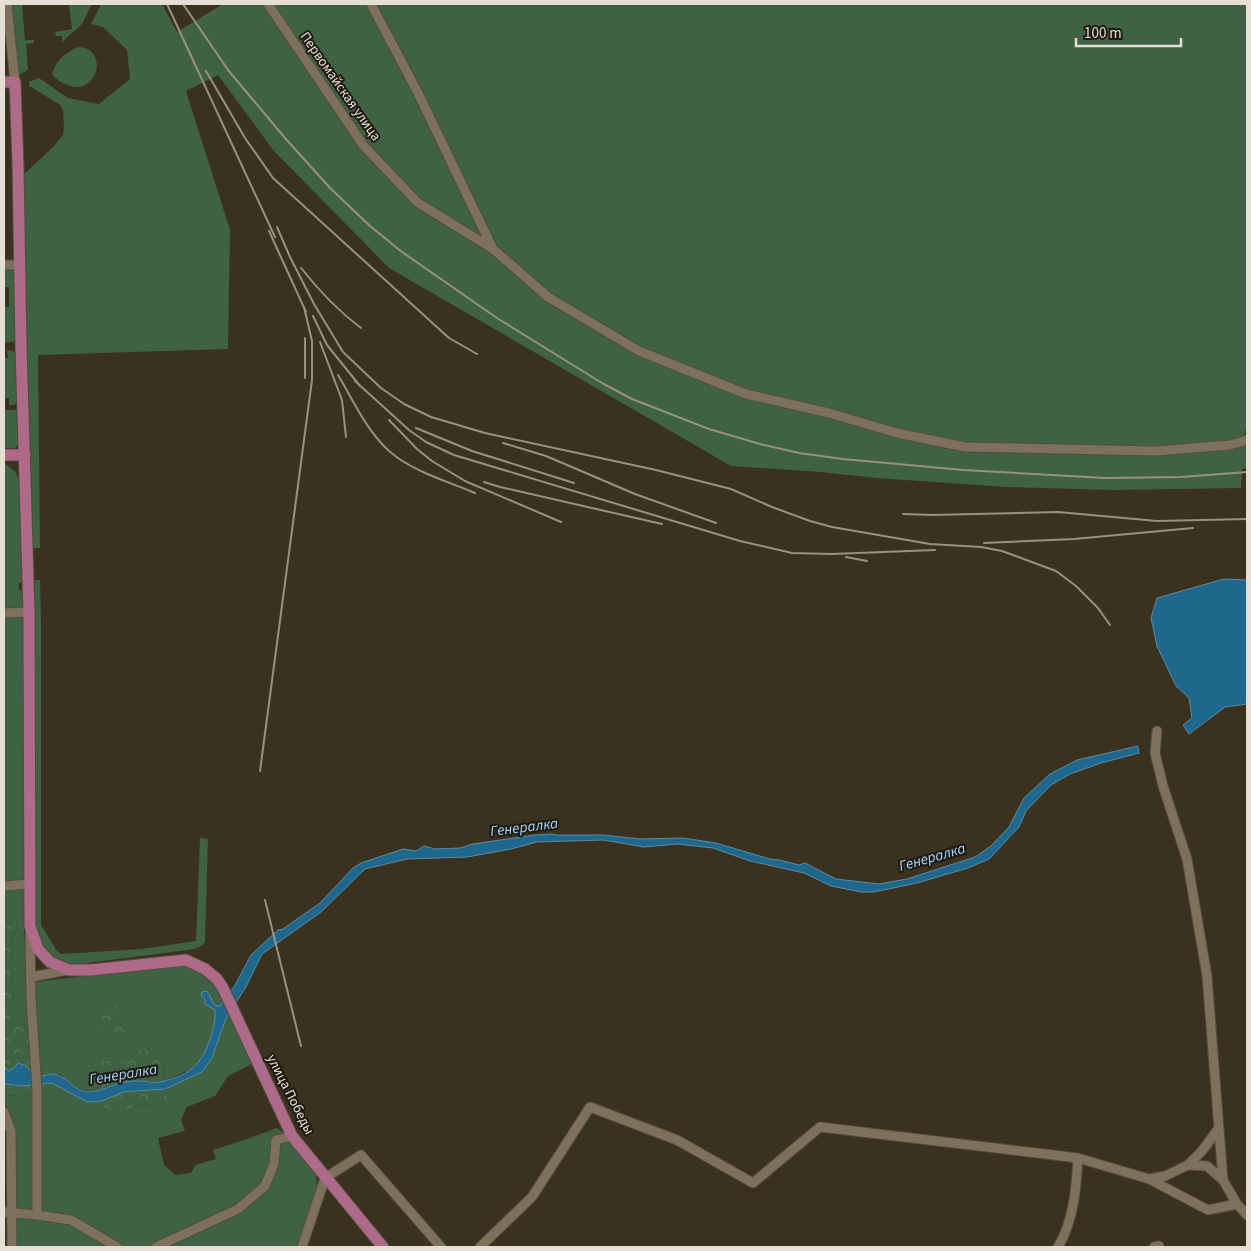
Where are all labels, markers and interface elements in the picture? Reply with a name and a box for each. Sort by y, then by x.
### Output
scale bar [1076,15,1181,47]
text: 100 m [1084,23,1122,44]
street label: Первомайская улица [295,28,385,145]
water label: Генералка [489,813,559,842]
water label: Генералка [896,838,968,877]
street label: улица Победы [261,1051,319,1138]
water label: Генералка [88,1059,159,1090]

